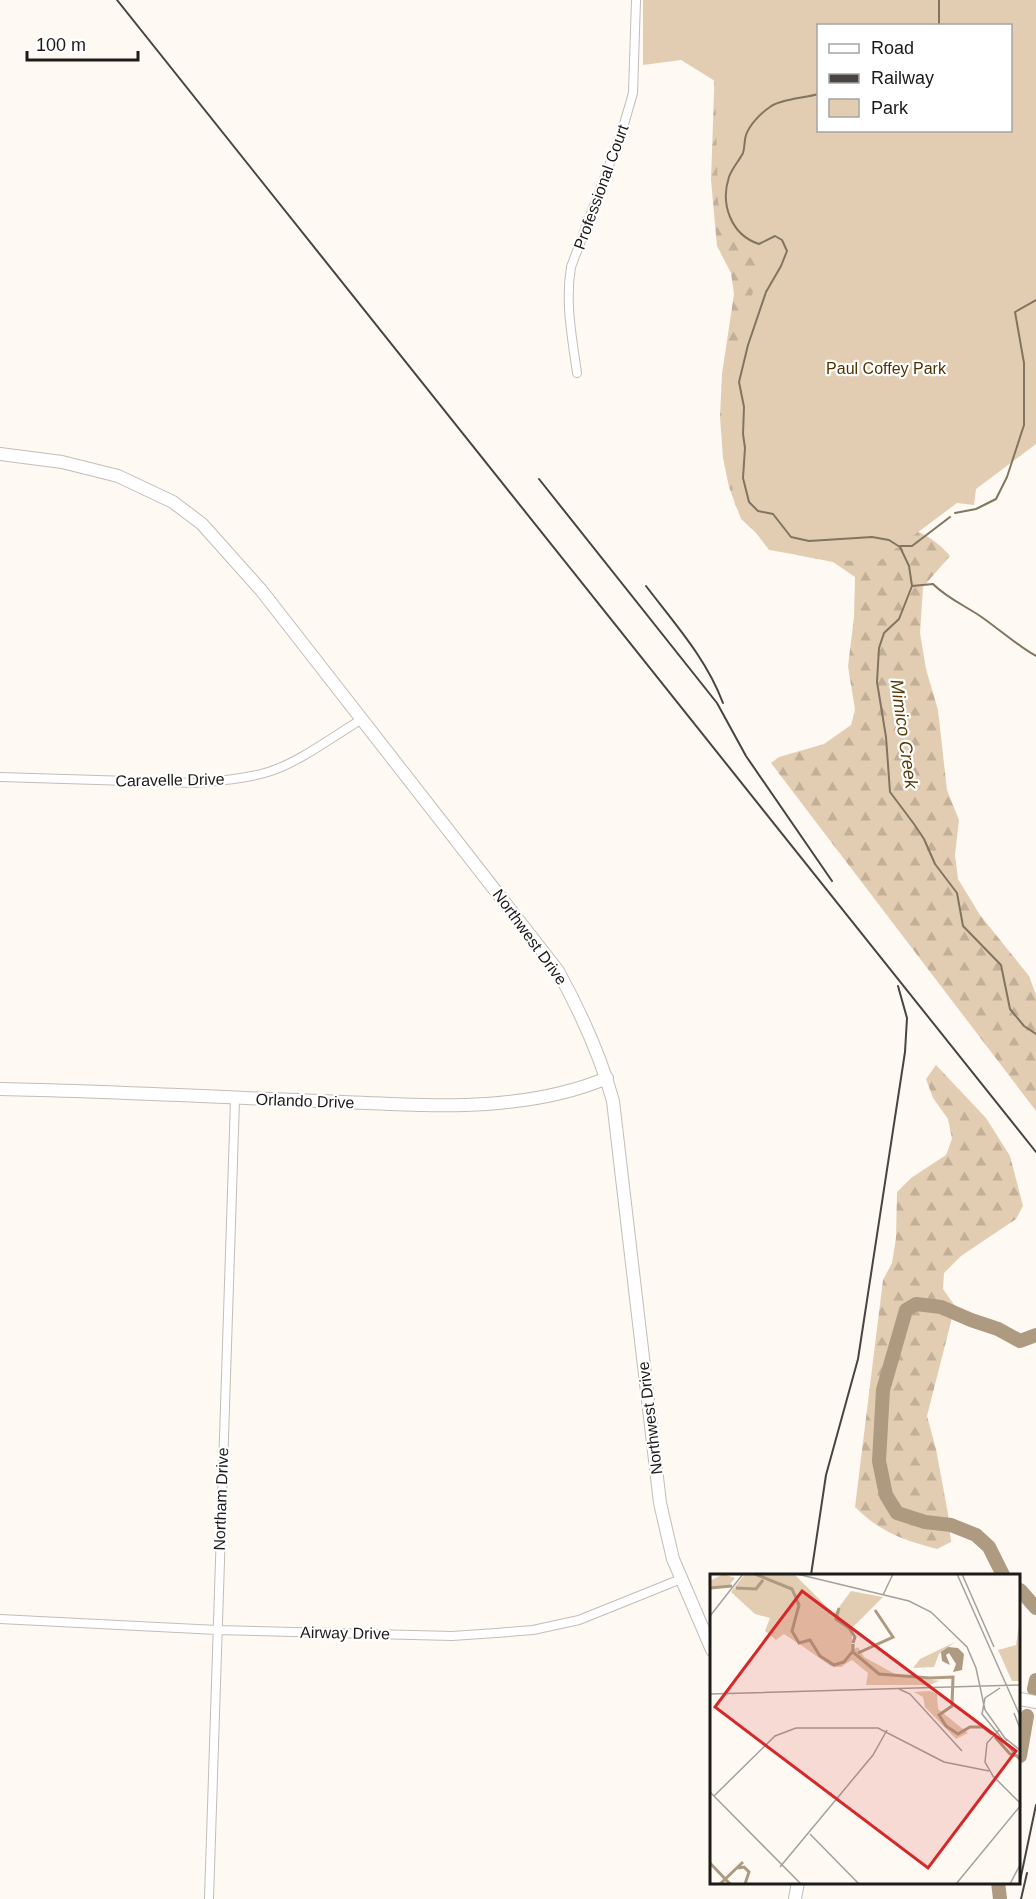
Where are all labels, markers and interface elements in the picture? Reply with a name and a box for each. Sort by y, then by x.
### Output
scale bar [27,24,138,62]
legend [817,24,1012,132]
text: 100 m [36,35,86,55]
text: Road [871,38,914,58]
text: Railway [871,68,934,88]
text: Park [871,98,909,118]
street label: Professional Court [571,122,632,252]
park label: Paul Coffey Park [826,360,947,377]
water label: Mimico Creek [886,678,922,791]
street label: Caravelle Drive [115,771,225,789]
street label: Northwest Drive [490,886,570,988]
street label: Orlando Drive [255,1091,355,1111]
street label: Northwest Drive [635,1360,665,1476]
street label: Northam Drive [211,1447,231,1551]
inset map [710,1574,1021,1884]
street label: Airway Drive [300,1624,390,1642]

